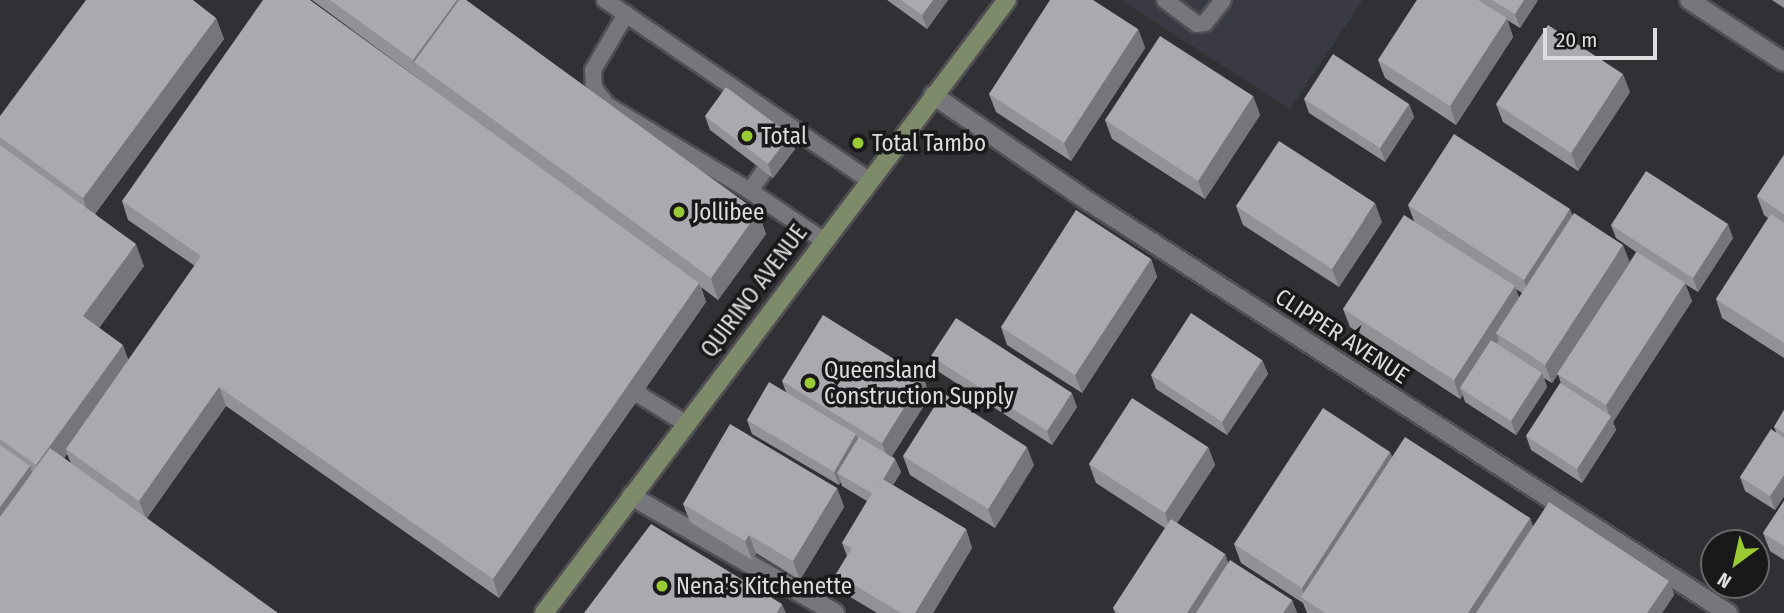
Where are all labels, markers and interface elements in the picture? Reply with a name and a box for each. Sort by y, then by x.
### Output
scale bar [1546,14,1660,58]
text: 20 m [1556,27,1597,53]
place label: Total [761,122,807,150]
marker: Total [739,128,755,144]
place label: Total Tambo [872,129,986,157]
marker: Total Tambo [850,135,866,151]
place label: Jollibee [693,198,764,226]
marker: Jollibee [671,204,687,220]
street label: QUIRINO AVENUE [695,219,813,363]
street label: CLIPPER AVENUE [1270,283,1414,389]
place label: Queensland Construction Supply [824,356,1014,410]
marker: Queensland Construction Supply [802,375,818,391]
north arrow [1700,529,1770,599]
text: N [1713,568,1735,593]
place label: Nena's Kitchenette [676,572,852,600]
marker: Nena's Kitchenette [654,578,670,594]

